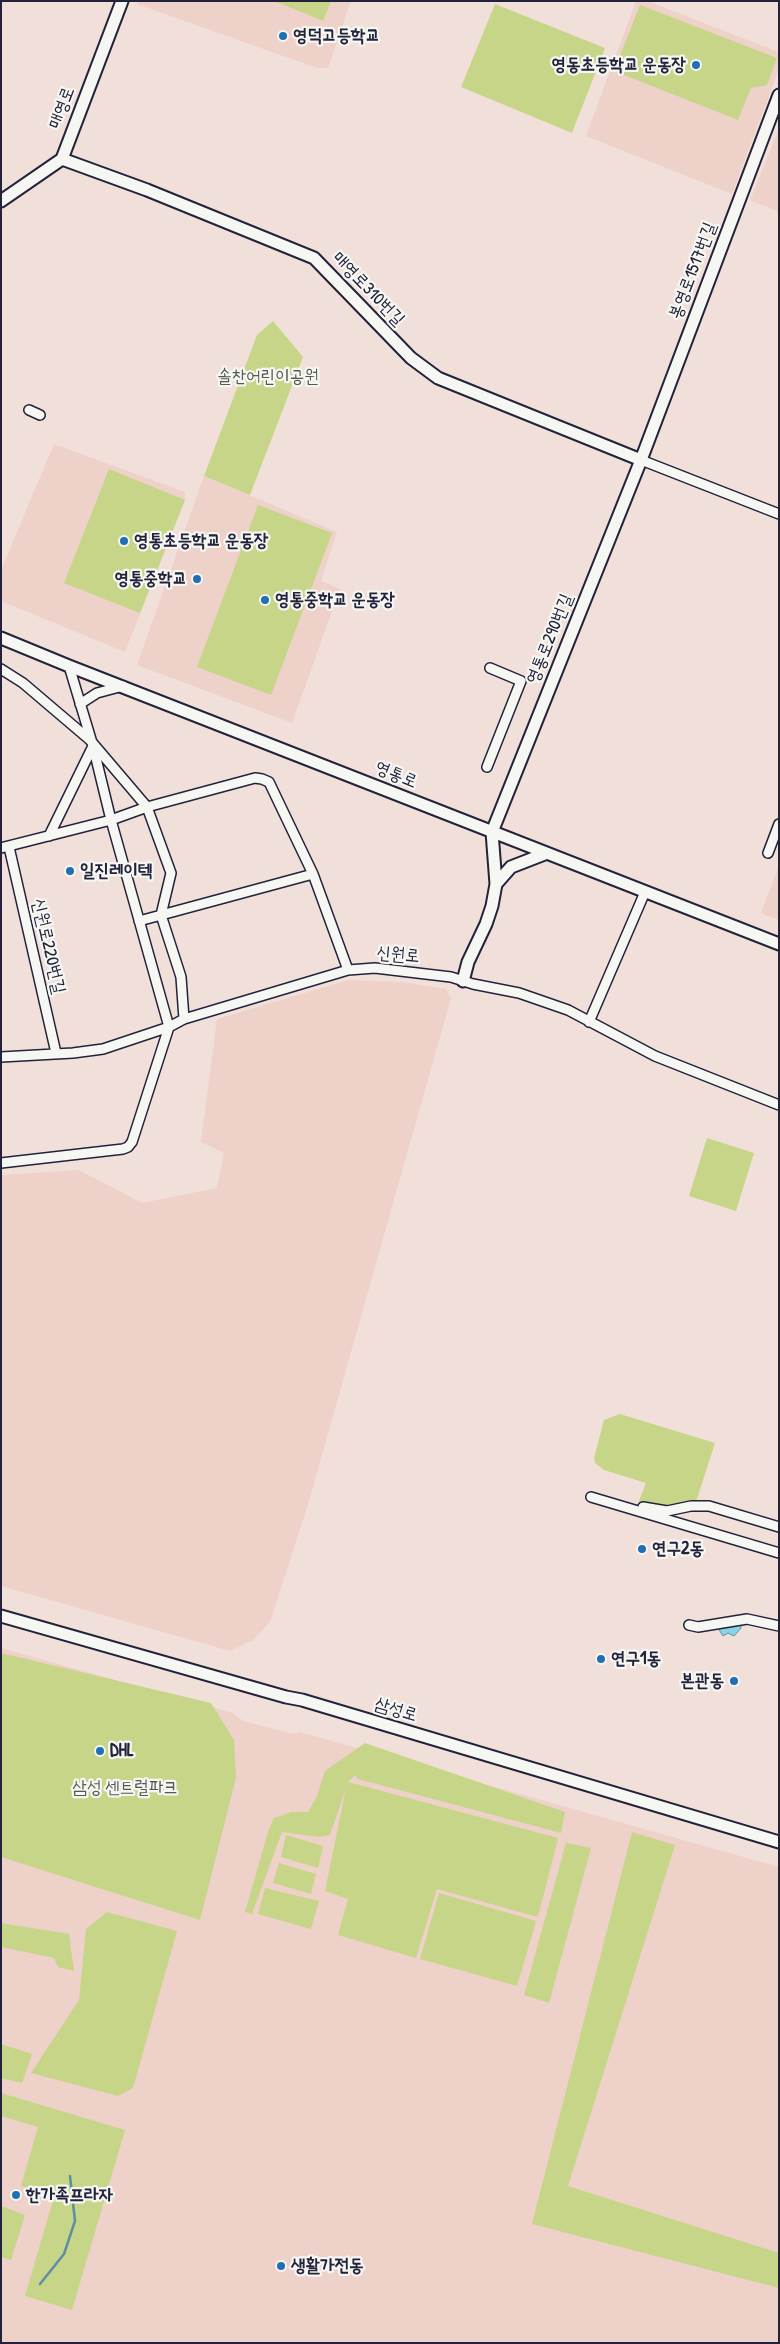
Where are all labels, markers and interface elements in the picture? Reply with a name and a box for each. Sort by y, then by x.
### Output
place label: 영덕고등학교 [293,25,380,47]
marker: 영덕고등학교 [277,30,289,42]
place label: 영동초등학교 운동장 [552,54,686,76]
marker: 영동초등학교 운동장 [690,59,702,71]
street label: 매영로 [44,84,80,132]
street label: 봉영로1517번길 [665,220,721,322]
street label: 매영로310번길 [327,247,409,331]
park label: 솔찬어린이공원 [217,366,319,388]
place label: 영통초등학교 운동장 [134,530,268,552]
marker: 영통초등학교 운동장 [118,535,130,547]
place label: 영통중학교 [115,568,187,590]
marker: 영통중학교 [191,573,203,585]
place label: 영통중학교 운동장 [275,589,395,611]
street label: 영통로290번길 [522,591,578,687]
marker: 영통중학교 운동장 [259,594,271,606]
street label: 영통로 [372,757,420,793]
place label: 일진레이텍 [80,860,152,882]
marker: 일진레이텍 [64,865,76,877]
street label: 신원로220번길 [27,896,69,996]
street label: 신원로 [375,942,421,968]
place label: 연구2동 [652,1538,704,1560]
marker: 연구2동 [636,1543,648,1555]
place label: 연구1동 [611,1648,661,1670]
marker: 연구1동 [595,1653,607,1665]
place label: 본관동 [681,1670,724,1692]
marker: 본관동 [728,1675,740,1687]
street label: 삼성로 [372,1693,420,1727]
place label: DHL [110,1740,134,1762]
marker: DHL [94,1745,106,1757]
park label: 삼성 센트럴파크 [72,1777,178,1799]
place label: 한가족프라자 [26,2184,113,2206]
marker: 한가족프라자 [10,2189,22,2201]
place label: 생활가전동 [291,2255,363,2277]
marker: 생활가전동 [275,2260,287,2272]

